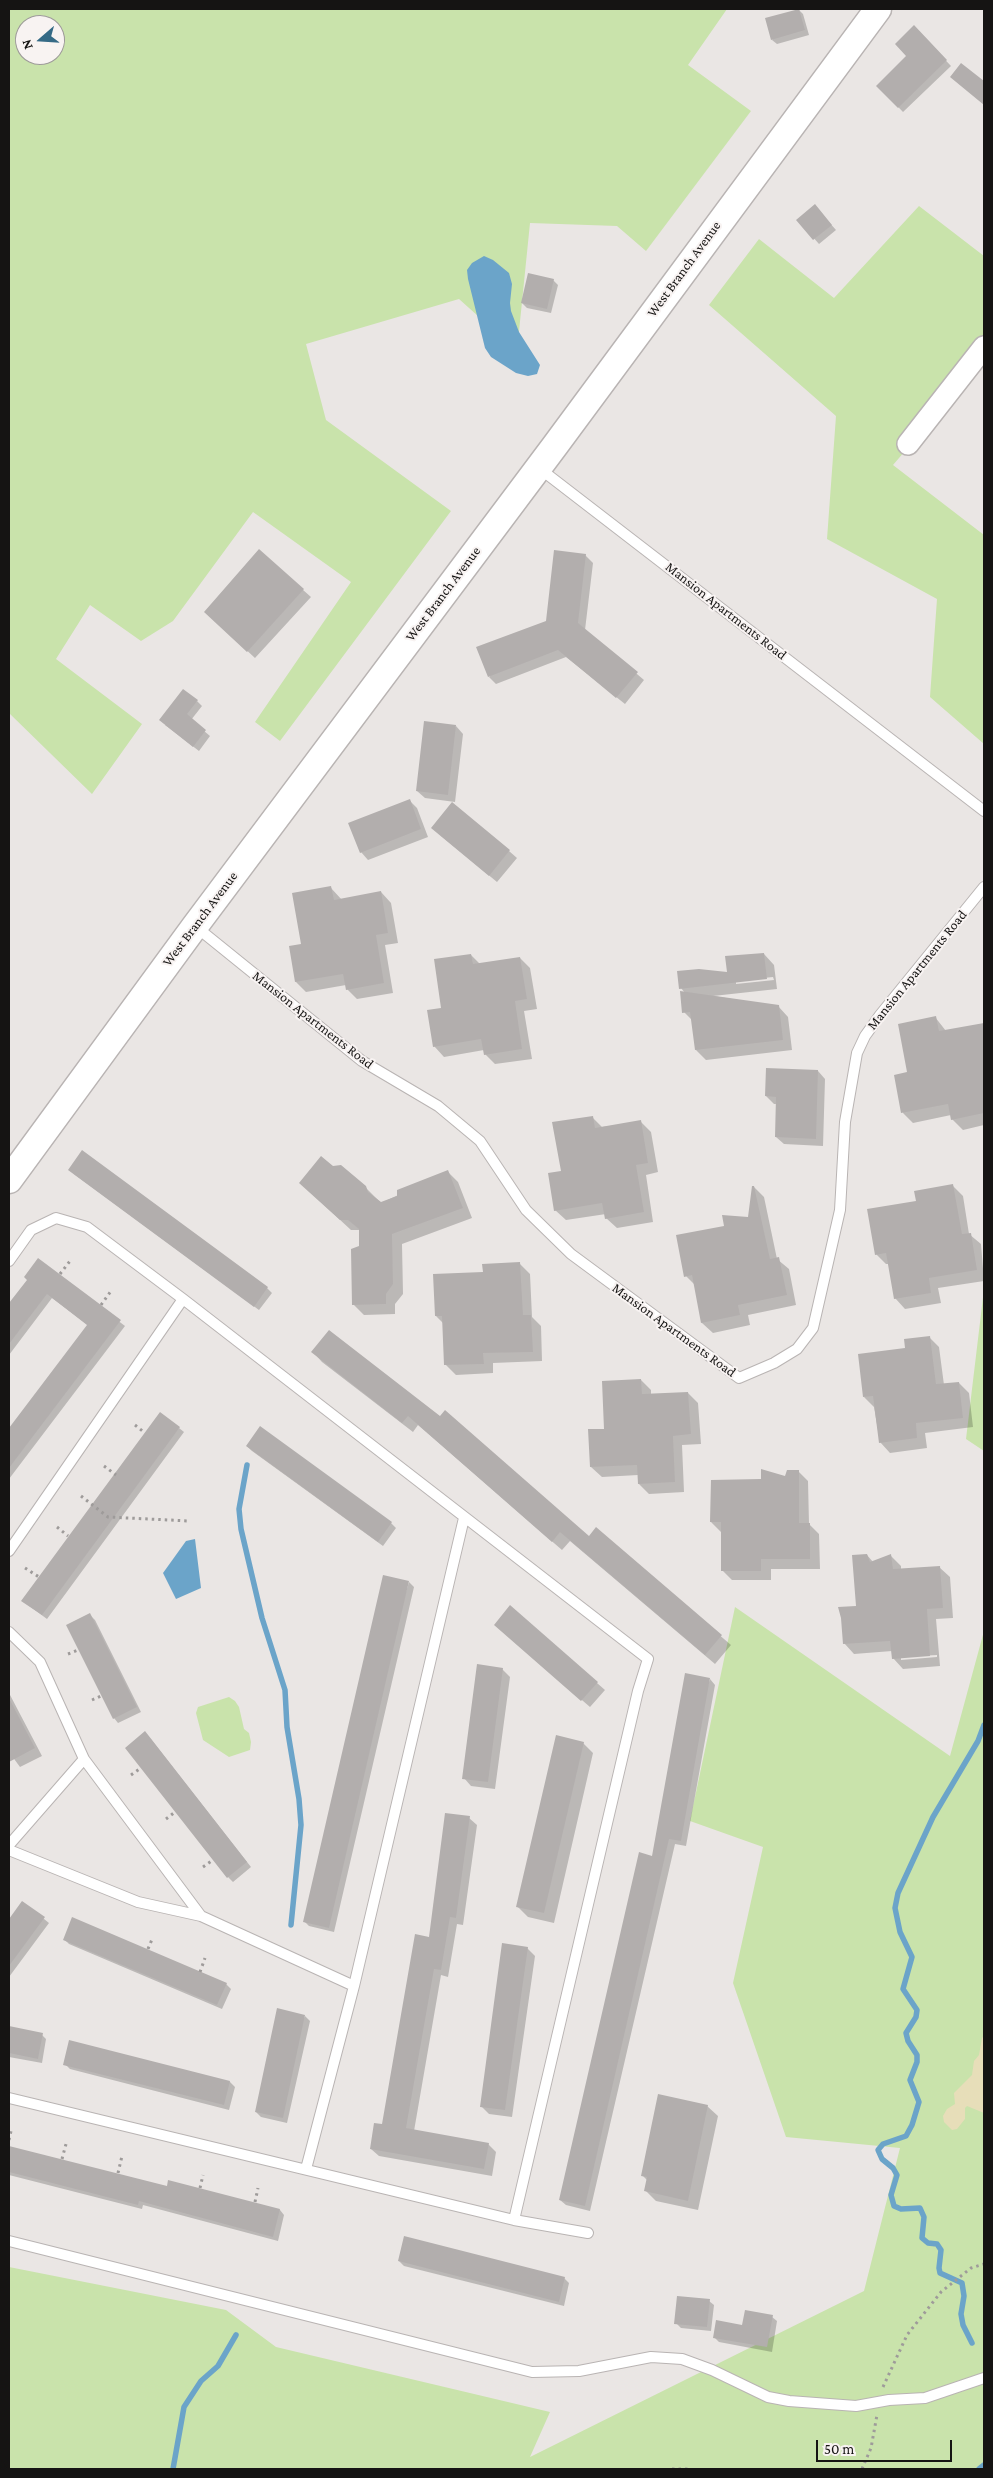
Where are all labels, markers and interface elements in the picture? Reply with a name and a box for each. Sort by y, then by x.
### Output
north arrow [15,15,65,65]
text: N [18,37,36,52]
street label: West Branch Avenue [644,218,724,320]
street label: West Branch Avenue [402,543,484,645]
street label: Mansion Apartments Road [662,558,790,664]
street label: West Branch Avenue [159,868,241,970]
street label: Mansion Apartments Road [864,907,970,1033]
street label: Mansion Apartments Road [249,967,377,1073]
street label: Mansion Apartments Road [609,1279,739,1381]
scale bar [818,2430,954,2462]
text: 50 m [824,2441,854,2457]

